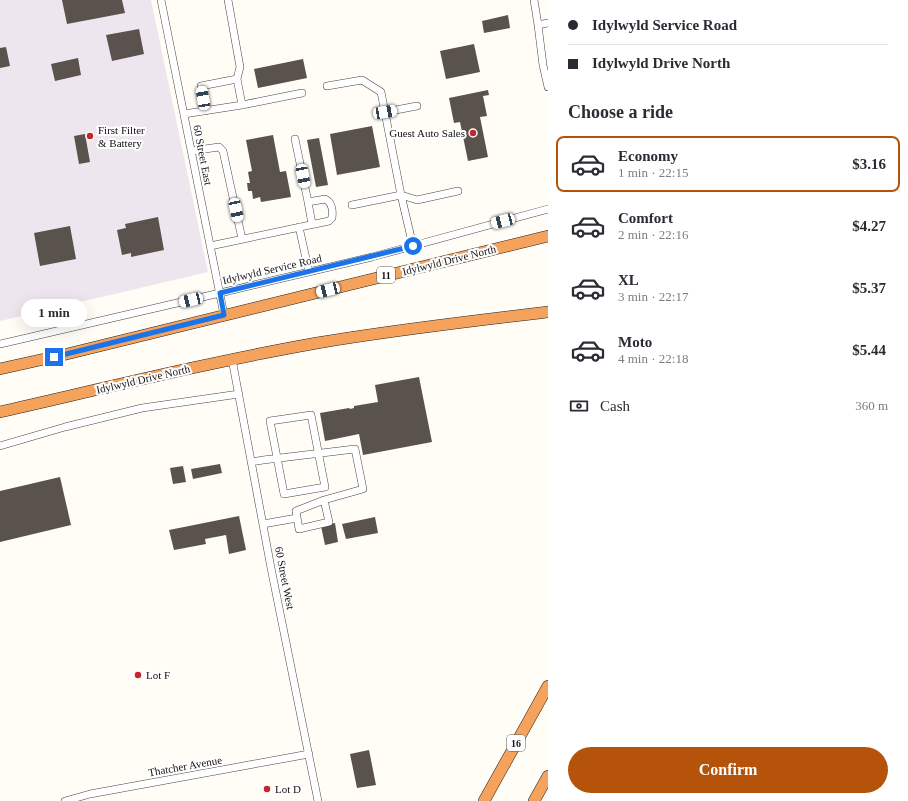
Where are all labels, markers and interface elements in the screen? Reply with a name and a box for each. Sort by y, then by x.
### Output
text: Idylwyld Service Road [592,17,737,33]
text: Idylwyld Drive North [592,55,730,71]
car [195,85,211,111]
text: Choose a ride [568,102,673,122]
car [372,104,398,120]
place label: First Filter & Battery [98,124,145,149]
street label: 60 Street East [191,124,215,186]
place label: Guest Auto Sales [389,127,465,139]
marker: Guest Auto Sales [468,128,478,138]
marker: First Filter & Battery [85,131,95,141]
icon: car [570,146,606,182]
text: Economy [618,148,678,164]
text: $3.16 [852,156,886,172]
car [295,163,311,189]
text: 1 min · 22:15 [618,165,688,180]
car [228,197,244,223]
icon: car [570,208,606,244]
text: Comfort [618,210,673,226]
car [490,212,516,230]
text: $4.27 [852,218,886,234]
text: 2 min · 22:16 [618,227,688,242]
route start [404,237,422,255]
street label: Idylwyld Drive North [401,242,497,277]
street label: Idylwyld Service Road [221,252,323,286]
road number: 11 [377,267,395,283]
icon: car [570,270,606,306]
text: XL [618,272,639,288]
text: $5.37 [852,280,886,296]
car [315,281,341,299]
text: 3 min · 22:17 [618,289,688,304]
car [178,291,204,309]
callout: 1 min [21,299,87,327]
text: 1 min [38,305,70,320]
icon: car [570,332,606,368]
text: Moto [618,334,652,350]
text: $5.44 [852,342,886,358]
route end [45,348,63,366]
text: 4 min · 22:18 [618,351,688,366]
street label: Idylwyld Drive North [95,362,192,396]
icon: cash [568,395,590,417]
text: Cash [600,398,630,414]
text: 360 m [855,398,888,413]
street label: 60 Street West [273,546,297,610]
place label: Lot F [146,669,170,681]
marker: Lot F [133,670,143,680]
road number: 16 [507,735,525,751]
button: Confirm [568,747,888,793]
street label: Thatcher Avenue [147,754,223,778]
place label: Lot D [275,783,301,795]
marker: Lot D [262,784,272,794]

